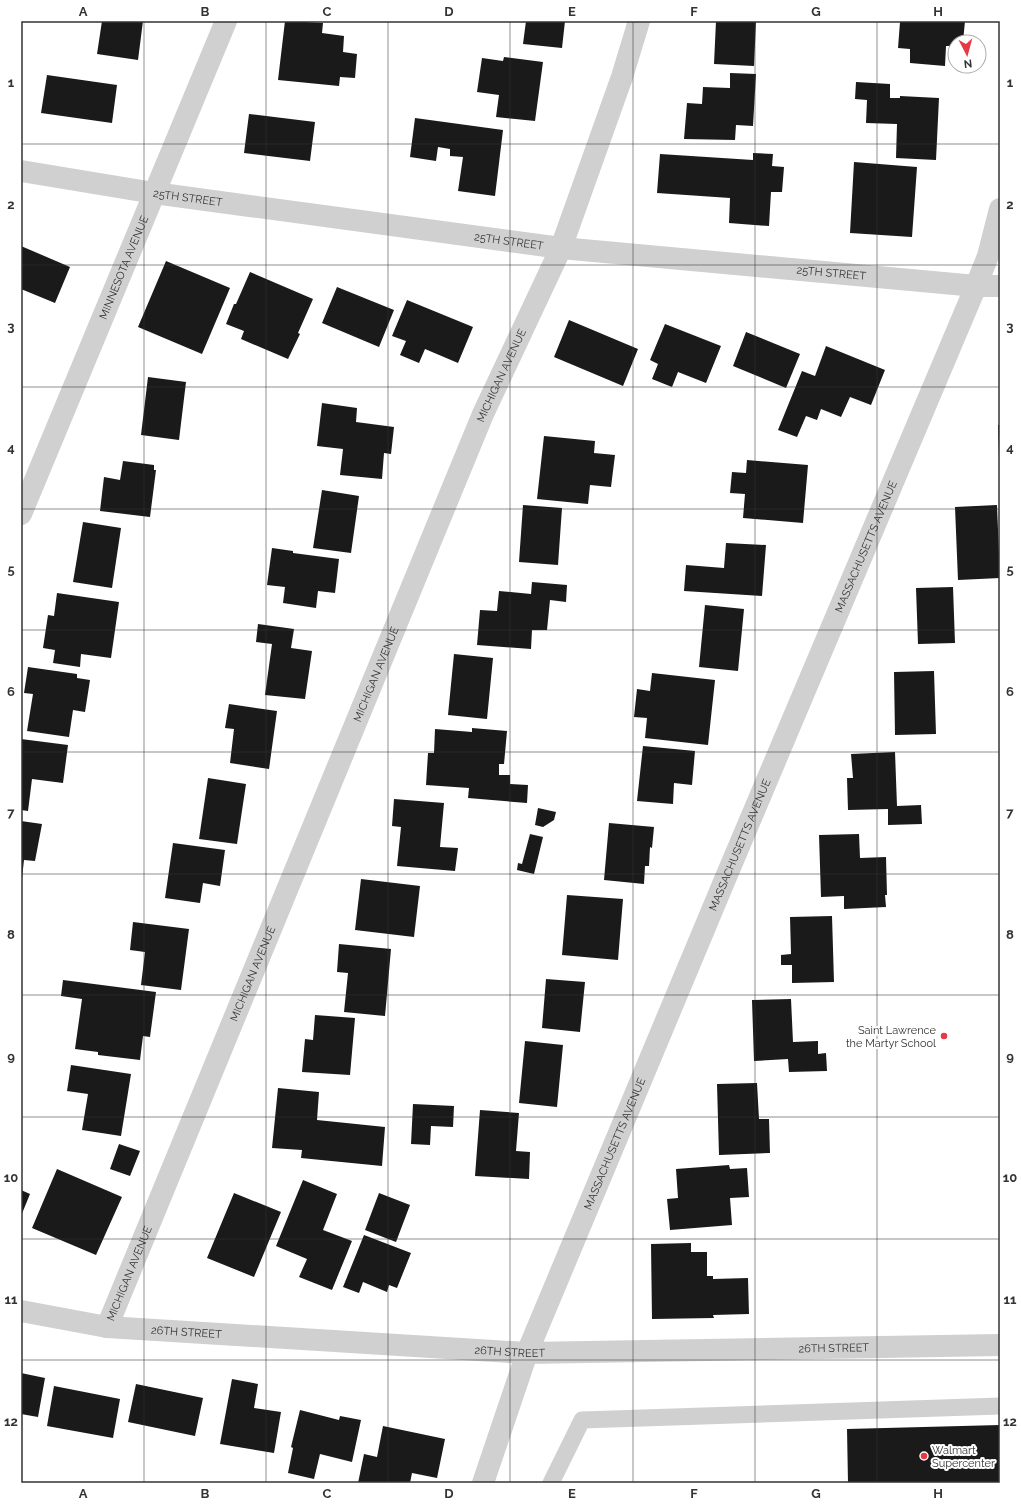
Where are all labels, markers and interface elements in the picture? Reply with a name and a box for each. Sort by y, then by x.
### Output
text: A [79,4,88,19]
text: B [201,4,210,19]
text: C [323,4,332,19]
text: D [444,4,454,19]
text: E [568,4,576,19]
text: F [690,4,698,19]
text: G [811,4,821,19]
text: H [933,4,943,19]
north arrow [947,34,987,74]
text: N [963,57,973,70]
text: 1 [8,75,15,90]
text: 1 [1007,75,1014,90]
street label: 25TH STREET [152,186,224,209]
text: 2 [7,197,15,212]
text: 2 [1006,197,1014,212]
street label: MINNESOTA AVENUE [96,214,151,321]
street label: 25TH STREET [474,230,545,252]
street label: 25TH STREET [796,263,867,282]
text: 3 [7,319,15,334]
text: 3 [1006,319,1014,334]
street label: MICHIGAN AVENUE [474,326,529,424]
text: 4 [7,440,15,455]
text: 4 [1006,440,1014,455]
street label: MASSACHUSETTS AVENUE [832,478,900,614]
text: 5 [7,562,15,577]
text: 5 [1006,562,1014,577]
street label: MICHIGAN AVENUE [350,624,401,724]
text: 6 [7,684,15,699]
text: 6 [1006,684,1014,699]
street label: MASSACHUSETTS AVENUE [706,777,773,913]
text: 7 [7,805,15,820]
text: 7 [1006,805,1014,820]
street label: MICHIGAN AVENUE [227,924,278,1023]
text: 8 [7,927,15,942]
text: 8 [1006,927,1014,942]
place label: Saint Lawrence the Martyr School [846,1024,937,1050]
marker: Saint Lawrence the Martyr School [939,1031,949,1041]
text: 9 [7,1049,15,1064]
text: 9 [1006,1049,1014,1064]
street label: MASSACHUSETTS AVENUE [581,1076,648,1212]
text: 10 [4,1170,18,1185]
text: 10 [1003,1170,1017,1185]
street label: MICHIGAN AVENUE [104,1224,155,1323]
text: 11 [5,1292,18,1307]
text: 11 [1004,1292,1017,1307]
street label: 26TH STREET [151,1323,222,1341]
street label: 26TH STREET [798,1341,869,1355]
street label: 26TH STREET [474,1343,545,1360]
text: 12 [4,1414,18,1429]
text: 12 [1003,1414,1017,1429]
place label: Walmart Supercenter [932,1444,995,1470]
marker: Walmart Supercenter [919,1451,929,1461]
text: A [79,1486,88,1501]
text: B [201,1486,210,1501]
text: C [323,1486,332,1501]
text: D [444,1486,454,1501]
text: E [568,1486,576,1501]
text: F [690,1486,698,1501]
text: G [811,1486,821,1501]
text: H [933,1486,943,1501]

